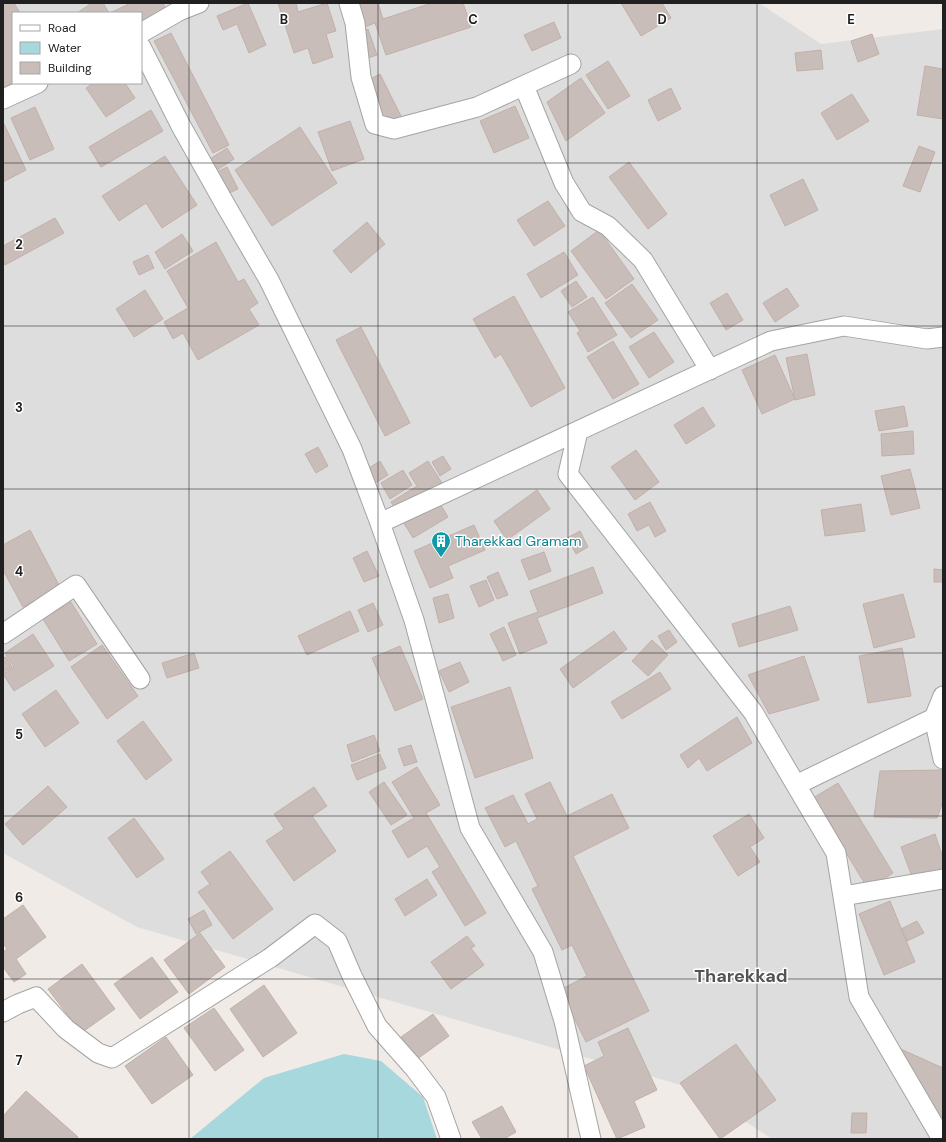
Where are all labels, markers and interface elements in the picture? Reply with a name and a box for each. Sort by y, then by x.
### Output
text: B [280,11,288,28]
text: C [468,11,478,28]
text: D [657,11,667,28]
text: E [847,11,855,28]
legend [12,12,142,84]
text: Road [48,20,76,36]
text: Water [48,40,82,56]
text: Building [48,60,92,76]
text: 2 [15,236,23,253]
text: 3 [15,399,23,416]
building icon: Tharekkad Gramam [430,530,452,558]
place label: Tharekkad Gramam [455,532,582,550]
text: 4 [15,563,23,580]
text: 5 [15,726,23,743]
text: 6 [15,889,23,906]
district label: Tharekkad [694,964,788,988]
text: 7 [16,1052,23,1069]

